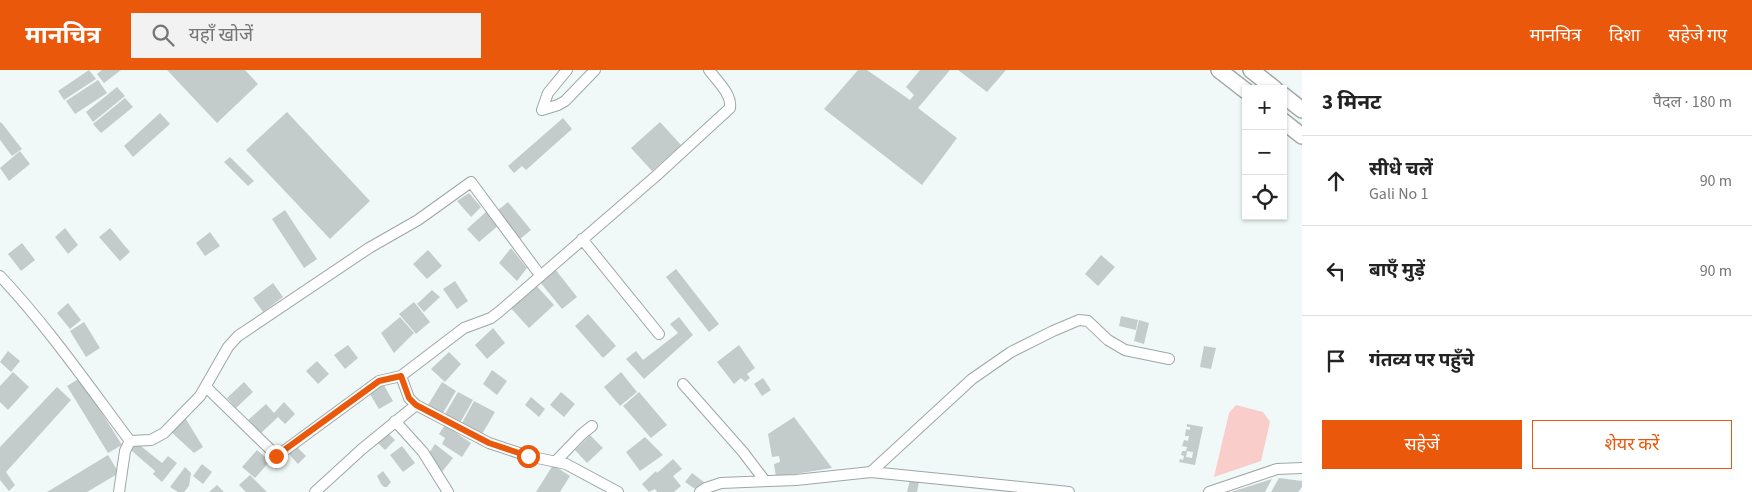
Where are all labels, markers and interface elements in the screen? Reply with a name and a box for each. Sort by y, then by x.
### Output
search box [131,13,481,58]
text: मानचित्र [25,18,101,53]
icon: search [149,21,177,49]
text: यहाँ खोजें [189,22,253,49]
text: मानचित्र [1530,23,1581,48]
text: दिशा [1609,23,1640,48]
text: सहेजे गए [1668,23,1727,48]
map controls [1242,85,1287,220]
button: + [1242,85,1287,130]
text: 3 मिनट [1322,87,1381,117]
text: पैदल · 180 m [1653,91,1732,113]
button: − [1242,130,1287,175]
text: सीधे चलें [1369,156,1433,183]
icon: ahead [1322,167,1350,195]
text: 90 m [1700,170,1732,192]
button: locate [1242,175,1287,220]
text: Gali No 1 [1369,183,1428,205]
icon: left [1322,257,1350,285]
text: बाएँ मुड़ें [1369,257,1425,284]
text: 90 m [1700,260,1732,282]
icon: arrive [1322,347,1350,375]
text: गंतव्य पर पहुँचे [1369,347,1474,374]
button: सहेजें [1322,420,1522,469]
button: शेयर करें [1532,420,1732,469]
route end [265,445,288,468]
route start [517,445,540,468]

